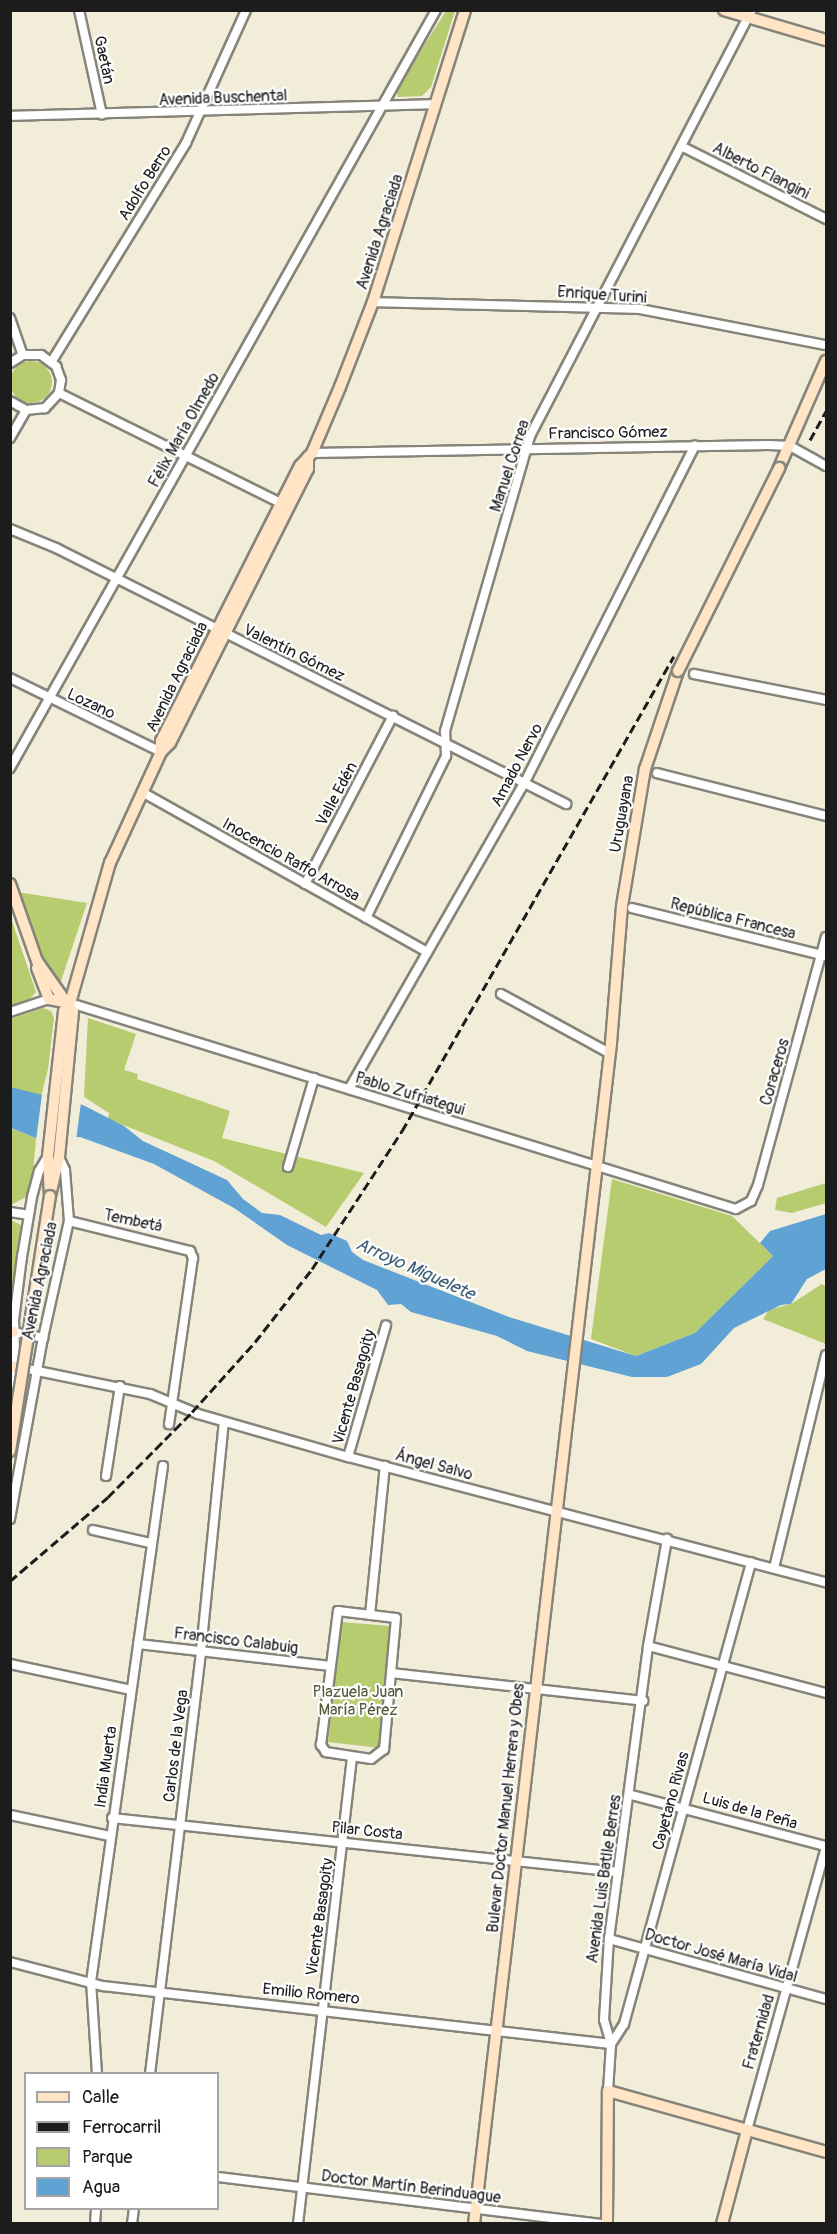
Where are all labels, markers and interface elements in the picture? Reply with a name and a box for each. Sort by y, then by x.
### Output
street label: Gaetán [90,34,118,86]
street label: Avenida Buschental [158,86,288,110]
street label: Alberto Flangini [709,138,813,204]
street label: Adolfo Berro [114,142,176,224]
street label: Avenida Agraciada [352,172,408,292]
street label: Enrique Turini [557,282,647,308]
street label: Félix María Olmedo [144,369,224,491]
street label: Manuel Correa [486,418,534,514]
street label: Francisco Gómez [548,422,668,444]
street label: Avenida Agraciada [142,619,212,735]
street label: Valentín Gómez [240,620,348,686]
street label: Lozano [64,685,118,723]
street label: Amado Nervo [487,720,547,810]
street label: Valle Edén [312,759,362,829]
street label: Uruguayana [606,774,638,854]
street label: Inocencio Raffo Arrosa [219,814,363,906]
street label: República Francesa [668,894,798,944]
street label: Coraceros [756,1036,794,1108]
street label: Pablo Zufriategui [353,1068,467,1120]
street label: Tembetá [102,1205,164,1237]
street label: Avenida Agraciada [18,1220,62,1342]
water label: Arroyo Miguelete [352,1234,478,1306]
street label: Vicente Basagoity [328,1327,380,1447]
street label: Ángel Salvo [393,1445,475,1485]
street label: Francisco Calabuig [173,1624,299,1658]
park label: Plazuela Juan María Pérez [313,1682,403,1720]
street label: Bulevar Doctor Manuel Herrera y Obes [483,1682,529,1934]
street label: Carlos de la Vega [160,1689,192,1803]
street label: India Muerta [91,1725,121,1809]
street label: Cayetano Rivas [649,1750,693,1852]
street label: Luis de la Peña [700,1788,800,1834]
street label: Avenida Luis Batlle Berres [583,1794,625,1964]
street label: Pilar Costa [330,1818,404,1844]
street label: Vicente Basagoity [302,1857,338,1977]
street label: Doctor José María Vidal [642,1925,800,1987]
street label: Emilio Romero [261,1979,361,2009]
street label: Fraternidad [739,1992,779,2072]
legend [24,2072,219,2210]
text: Calle [82,2086,119,2109]
text: Ferrocarril [82,2116,161,2139]
text: Parque [82,2146,132,2169]
street label: Doctor Martín Berinduague [320,2166,502,2208]
text: Agua [82,2176,120,2199]

